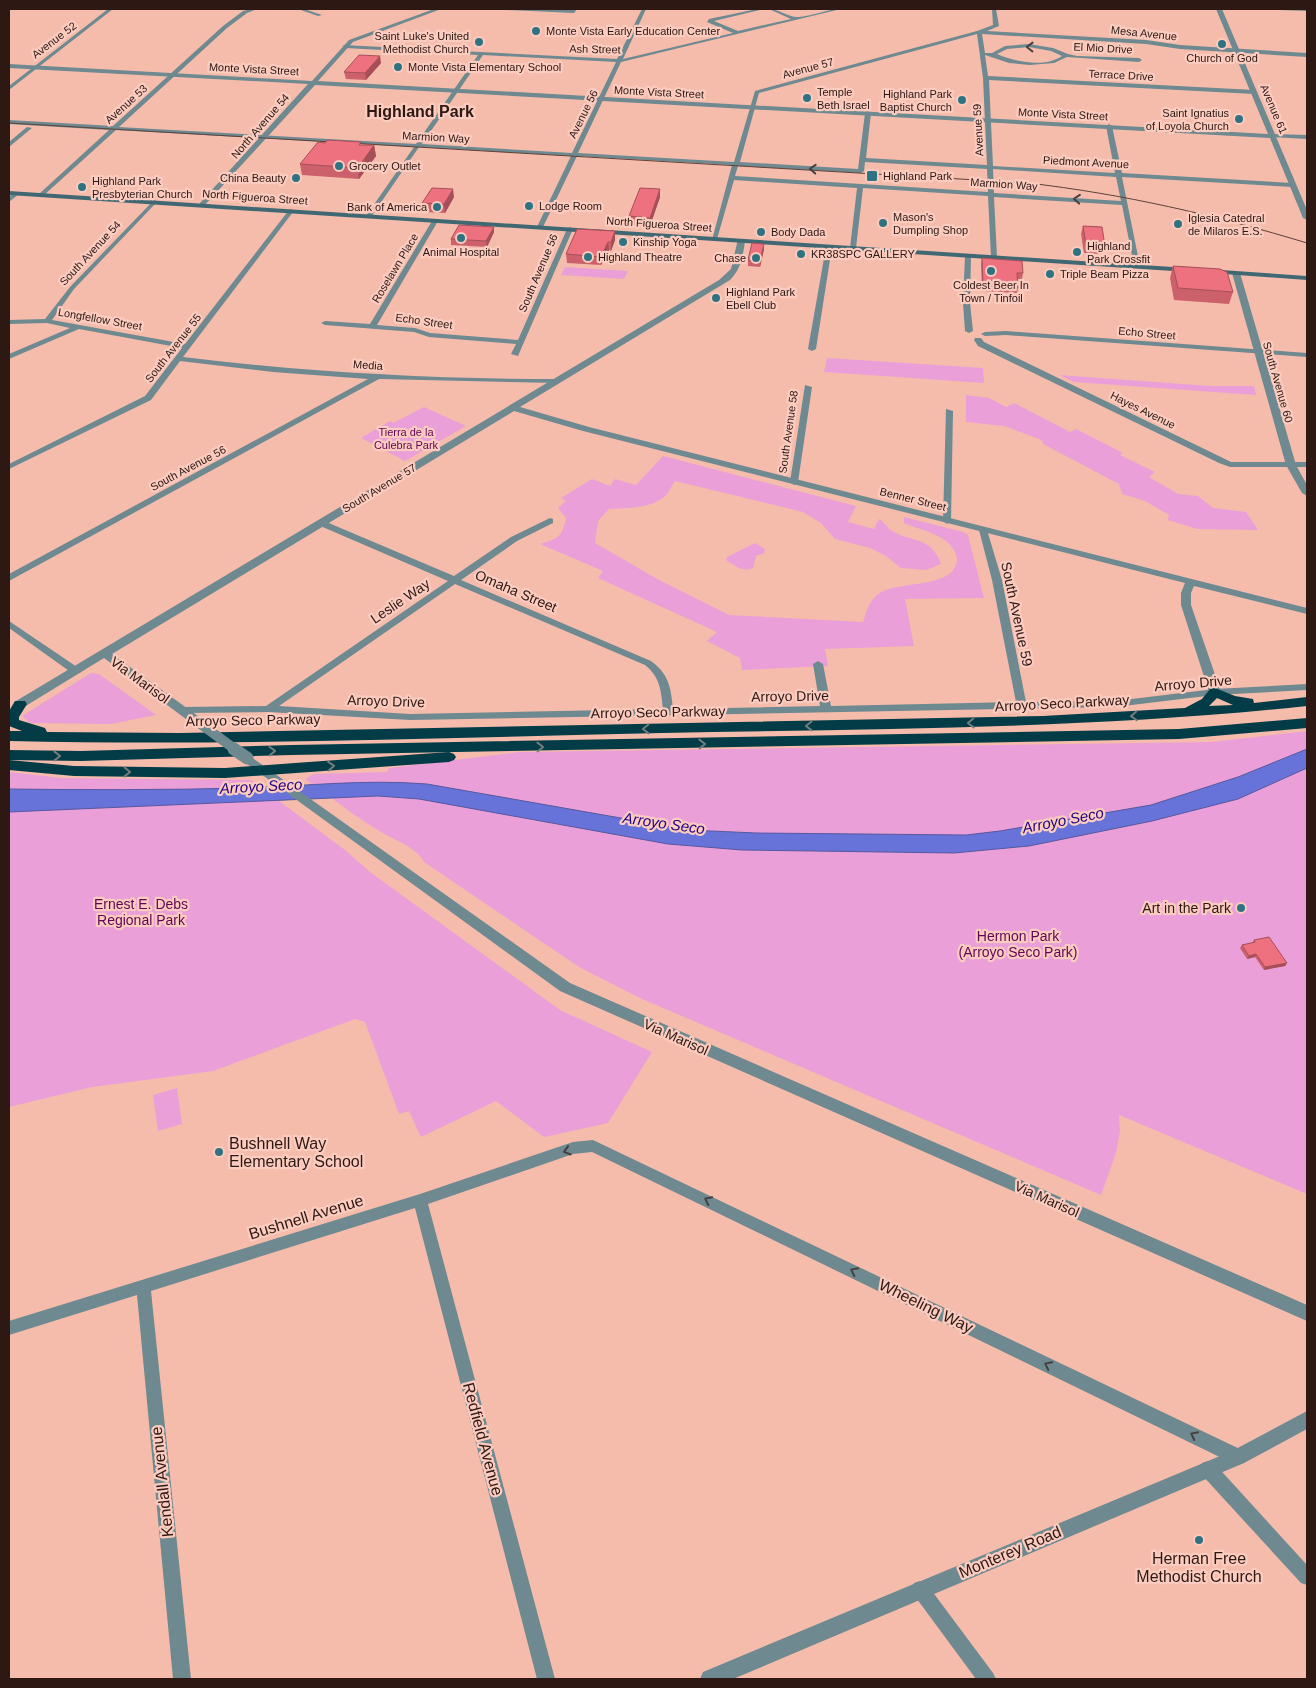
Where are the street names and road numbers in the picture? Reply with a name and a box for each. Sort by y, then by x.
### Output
street label: Avenue 52 [29,19,79,61]
street label: Mesa Avenue [1110,24,1178,42]
street label: El Mio Drive [1073,40,1133,56]
street label: Ash Street [569,43,621,55]
street label: Avenue 57 [781,55,835,81]
street label: Monte Vista Street [209,61,299,77]
street label: Terrace Drive [1088,67,1154,83]
street label: Avenue 53 [103,82,149,126]
street label: Avenue 61 [1258,83,1290,135]
street label: Monte Vista Street [614,84,704,100]
street label: Avenue 56 [566,88,600,140]
street label: North Avenue 54 [229,91,291,161]
street label: Avenue 59 [971,104,985,156]
street label: Monte Vista Street [1018,106,1108,122]
street label: Marmion Way [402,129,470,145]
street label: Piedmont Avenue [1043,154,1129,170]
street label: Marmion Way [970,176,1039,192]
street label: North Figueroa Street [202,187,308,207]
street label: North Figueroa Street [606,214,712,234]
street label: South Avenue 54 [57,218,123,288]
street label: Roselawn Place [370,231,420,305]
street label: South Avenue 56 [516,232,560,314]
street label: Longfellow Street [57,306,143,332]
street label: South Avenue 55 [143,311,203,385]
street label: Echo Street [395,311,453,331]
street label: Echo Street [1118,325,1176,341]
street label: South Avenue 60 [1261,340,1295,424]
street label: Media [353,358,384,372]
street label: Hayes Avenue [1109,389,1177,431]
street label: South Avenue 58 [776,390,800,474]
street label: South Avenue 56 [148,443,228,493]
street label: South Avenue 57 [340,461,418,515]
street label: Benner Street [879,485,947,513]
street label: South Avenue 59 [998,560,1036,668]
street label: Omaha Street [473,567,559,615]
street label: Leslie Way [367,575,433,627]
street label: Via Marisol [107,653,173,707]
street label: Arroyo Drive [1154,672,1233,694]
street label: Arroyo Drive [751,687,829,705]
street label: Arroyo Seco Parkway [994,691,1130,715]
street label: Arroyo Drive [347,692,425,710]
street label: Arroyo Seco Parkway [591,703,725,721]
street label: Arroyo Seco Parkway [186,711,320,729]
street label: Via Marisol [641,1016,711,1058]
street label: Via Marisol [1012,1178,1082,1220]
street label: Bushnell Avenue [247,1191,365,1243]
street label: Wheeling Way [876,1276,976,1336]
street label: Redfield Avenue [460,1381,506,1497]
street label: Kendall Avenue [148,1426,176,1538]
street label: Monterey Road [956,1523,1064,1581]

